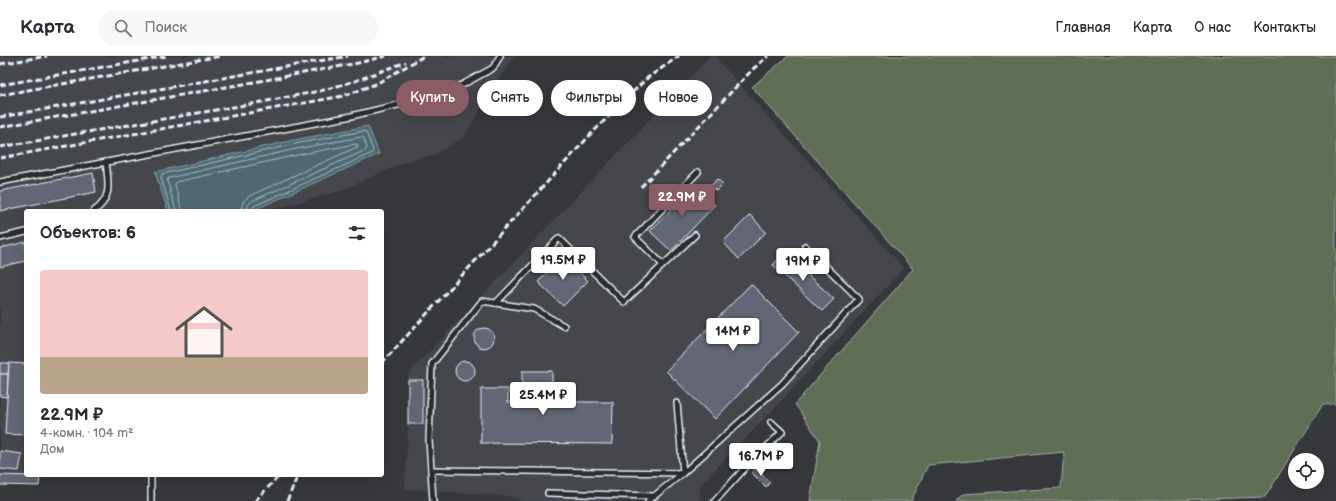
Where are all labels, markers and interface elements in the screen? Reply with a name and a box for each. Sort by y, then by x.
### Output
search box [98,10,378,46]
text: Карта [20,16,74,39]
icon: search [112,17,134,39]
text: Поиск [144,18,187,37]
text: Главная [1056,19,1111,36]
text: Карта [1133,19,1172,36]
text: О нас [1194,19,1231,36]
text: Контакты [1253,19,1316,36]
chip: Купить [396,80,469,116]
chip: Снять [477,80,543,116]
chip: Фильтры [551,80,636,116]
chip: Новое [644,80,712,116]
pin: 22.9M ₽ [645,184,719,218]
text: 22.9M ₽ [658,189,706,205]
icon: filters [346,222,368,244]
text: Объектов: 6 [40,223,136,243]
pin: 19.5M ₽ [526,247,600,281]
pin: 19M ₽ [775,248,831,282]
text: 19.5M ₽ [540,252,586,268]
text: 19M ₽ [785,253,821,269]
icon: home [168,296,240,368]
pin: 14M ₽ [705,318,761,352]
text: 14M ₽ [715,323,751,339]
pin: 25.4M ₽ [506,382,580,416]
text: 25.4M ₽ [519,387,567,403]
text: 22.9M ₽ [40,405,103,425]
text: 4-комн. · 104 m² [40,425,134,441]
text: Дом [40,441,65,457]
pin: 16.7M ₽ [724,443,798,477]
text: 16.7M ₽ [738,448,784,464]
map controls [1288,453,1324,489]
button: locate [1288,453,1324,489]

